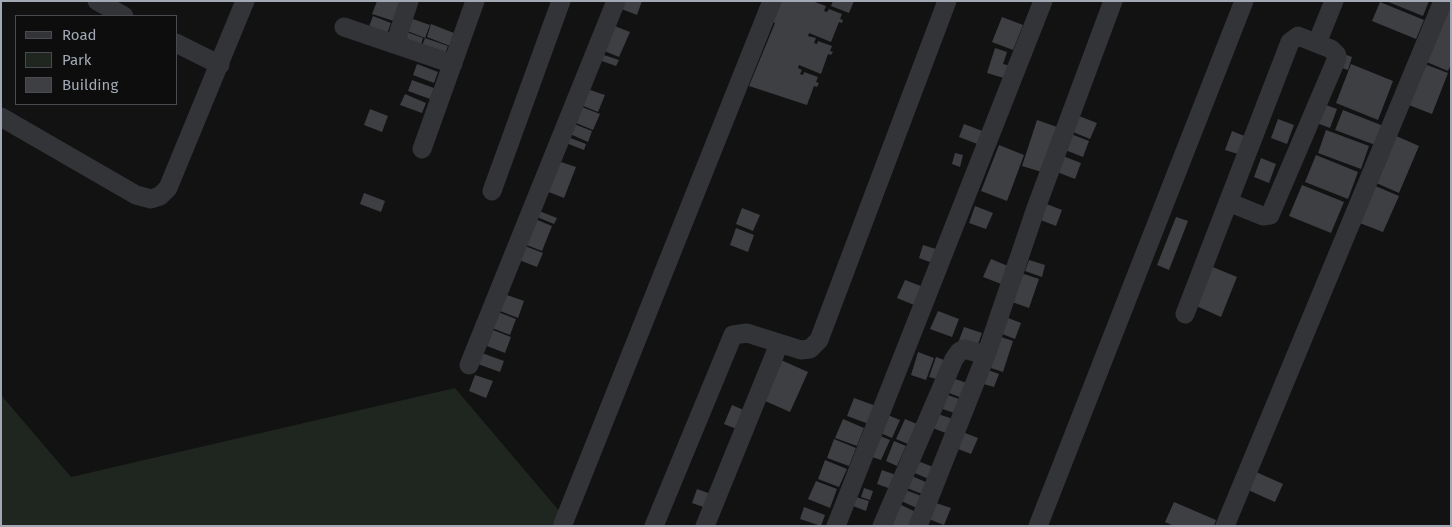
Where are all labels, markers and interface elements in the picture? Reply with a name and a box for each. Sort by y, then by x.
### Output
legend [15,15,178,105]
text: Road [62,26,97,44]
text: Park [62,51,92,69]
text: Building [62,76,118,94]

